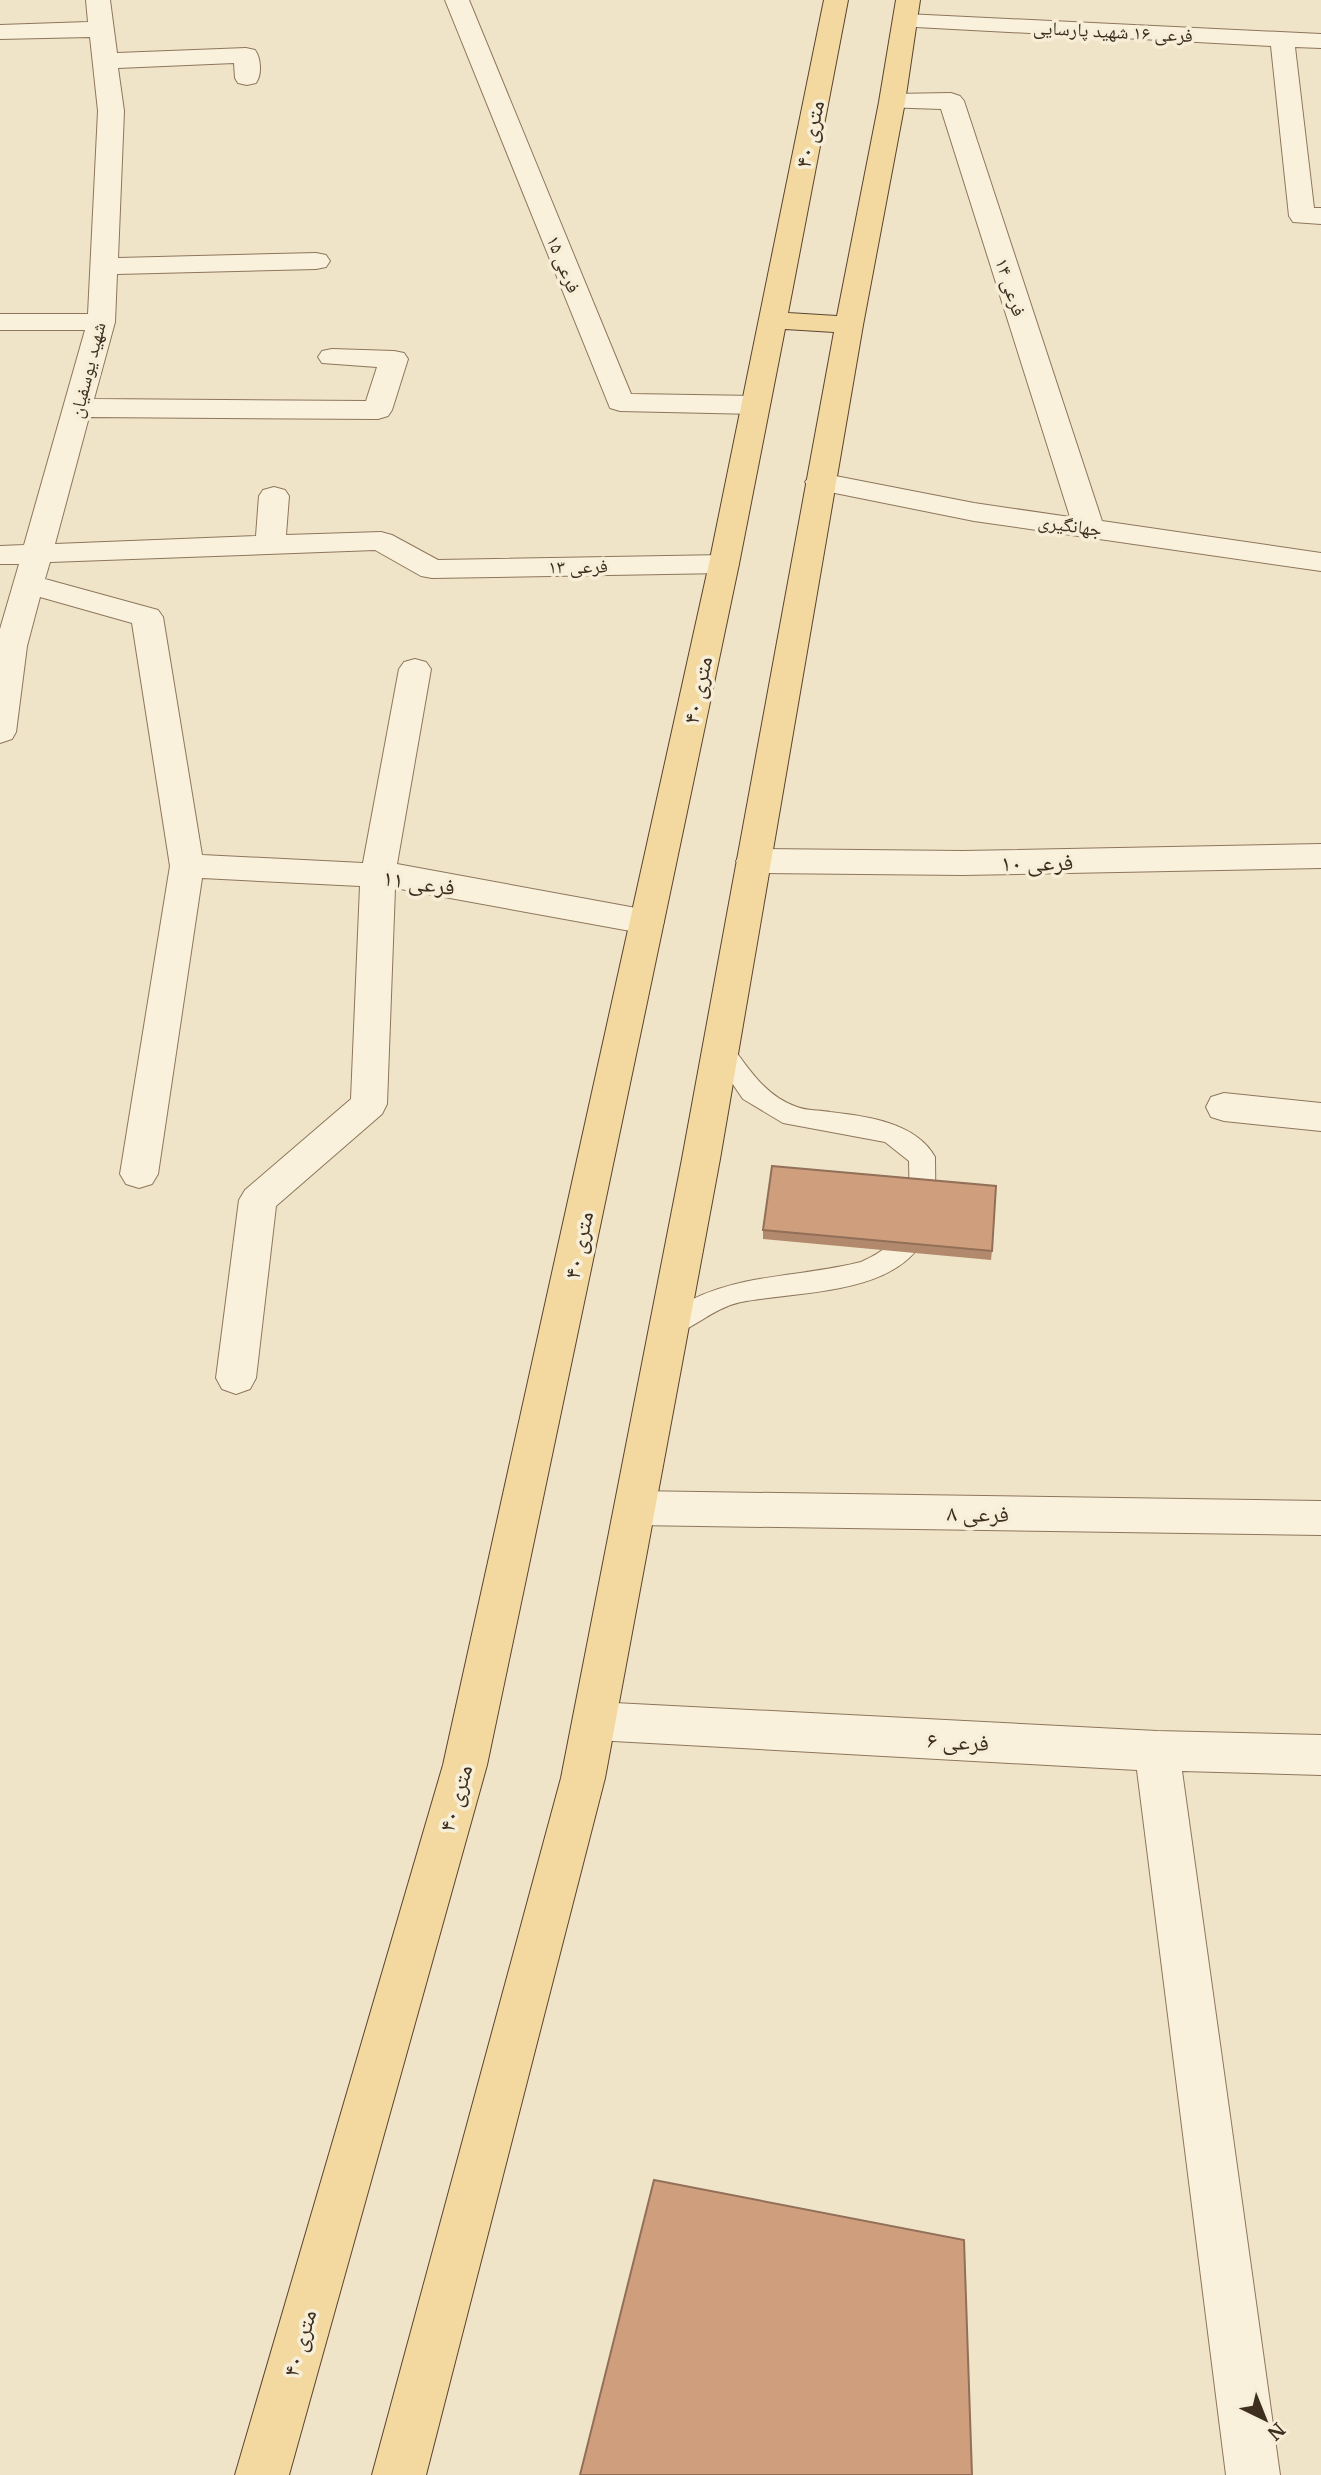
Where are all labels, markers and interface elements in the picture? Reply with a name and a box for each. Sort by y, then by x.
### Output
street label: فرعی ۱۶ شهید پارسایی [1032,15,1194,47]
street label: ۴۰ متری [788,98,830,170]
street label: فرعی ۱۵ [542,232,586,296]
street label: فرعی ۱۴ [990,255,1032,319]
street label: شهید یوسفیان [63,319,111,421]
street label: جهانگیری [1036,509,1104,541]
street label: فرعی ۱۳ [548,553,608,579]
street label: ۴۰ متری [676,654,718,726]
street label: فرعی ۱۰ [1001,847,1073,877]
street label: فرعی ۱۱ [381,863,457,901]
street label: ۴۰ متری [557,1209,599,1281]
street label: فرعی ۸ [947,1498,1009,1528]
street label: فرعی ۶ [926,1725,990,1757]
street label: ۴۰ متری [432,1761,478,1835]
street label: ۴۰ متری [276,2306,322,2380]
north arrow [1230,2384,1300,2454]
text: N [1263,2418,1290,2445]

